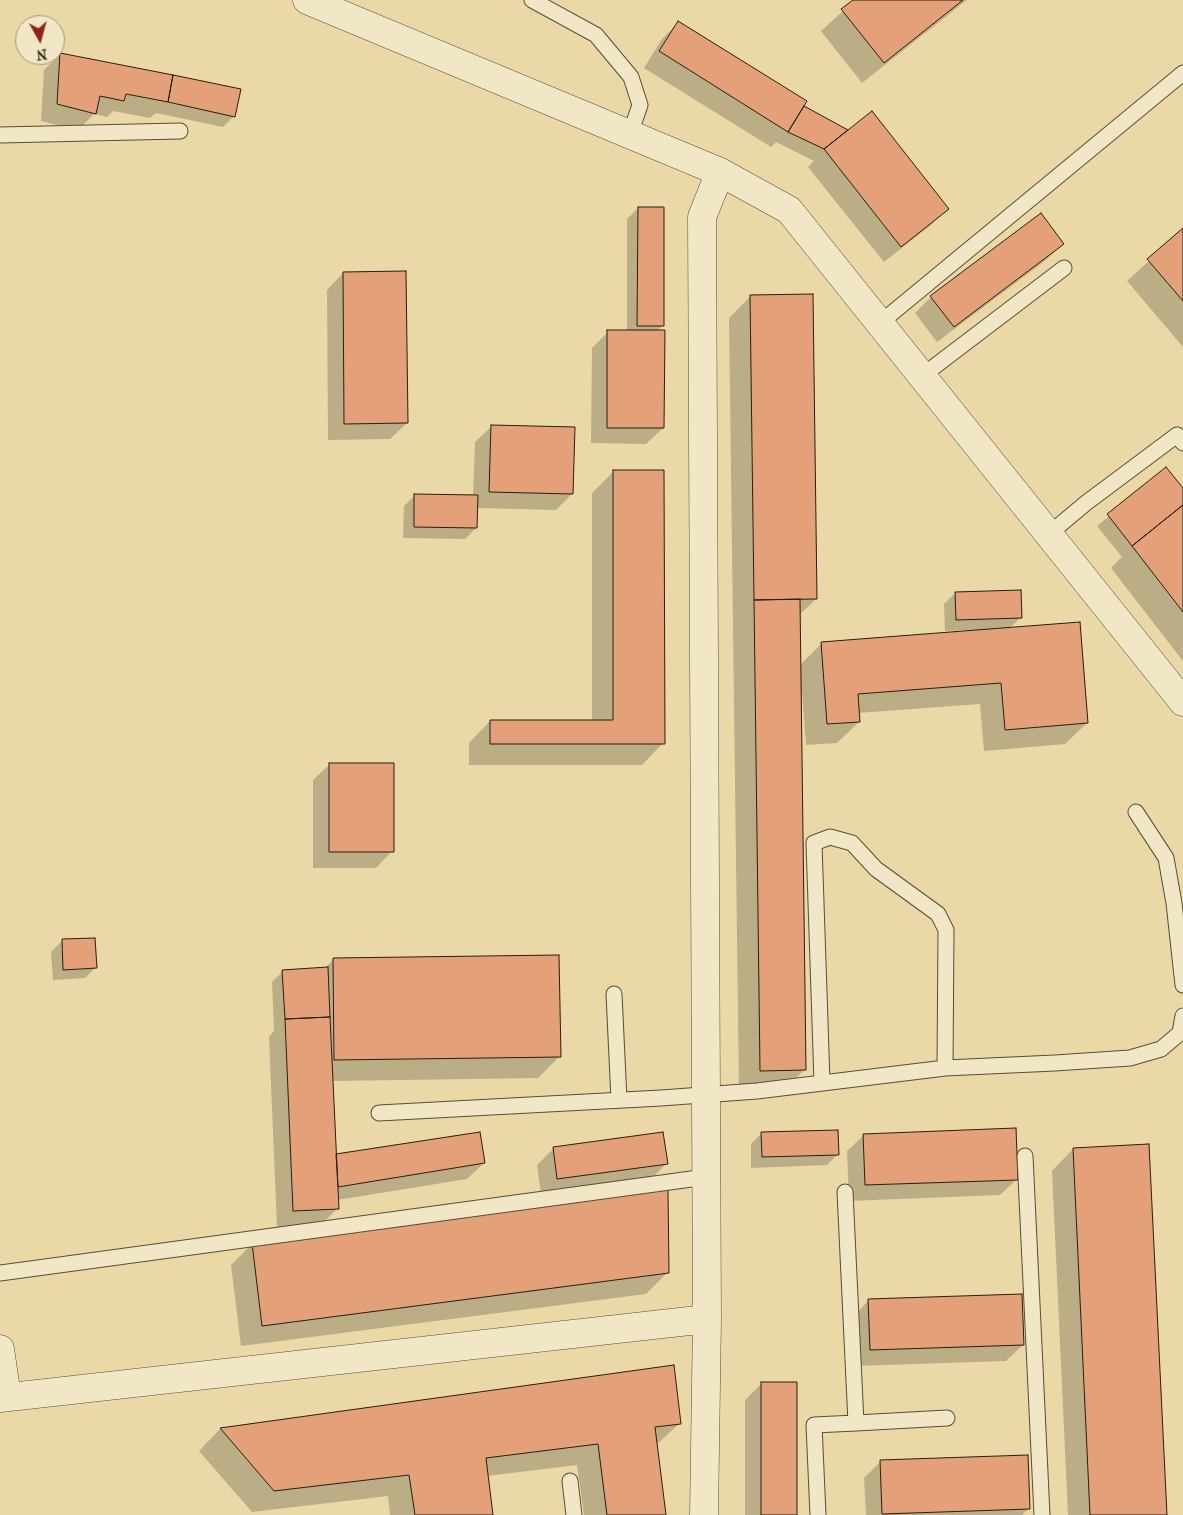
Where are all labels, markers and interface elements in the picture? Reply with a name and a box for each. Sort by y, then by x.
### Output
north arrow [15,15,65,65]
text: N [35,45,48,63]

